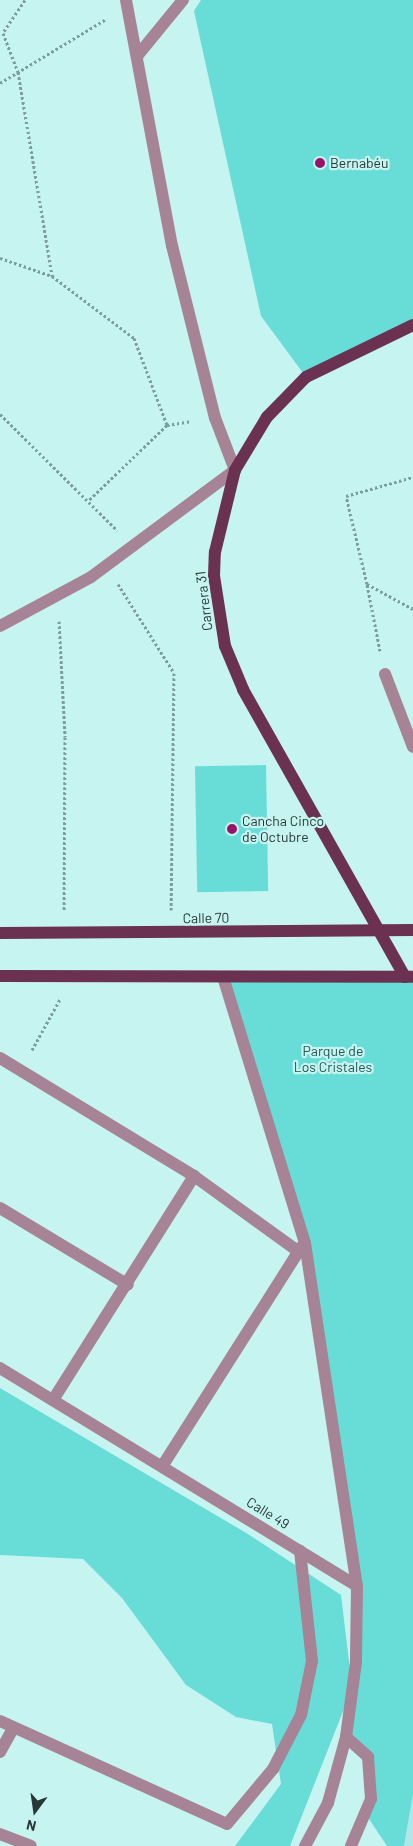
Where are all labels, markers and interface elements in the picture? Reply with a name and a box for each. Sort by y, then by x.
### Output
place label: Bernabéu [330,155,389,171]
marker: Bernabéu [314,157,326,169]
street label: Carrera 31 [192,570,216,632]
place label: Cancha Cinco de Octubre [242,813,324,846]
marker: Cancha Cinco de Octubre [226,823,238,835]
street label: Calle 70 [182,909,230,927]
park label: Parque de Los Cristales [294,1043,372,1076]
street label: Calle 49 [244,1493,292,1533]
north arrow [10,1786,60,1836]
text: N [25,1817,38,1835]

